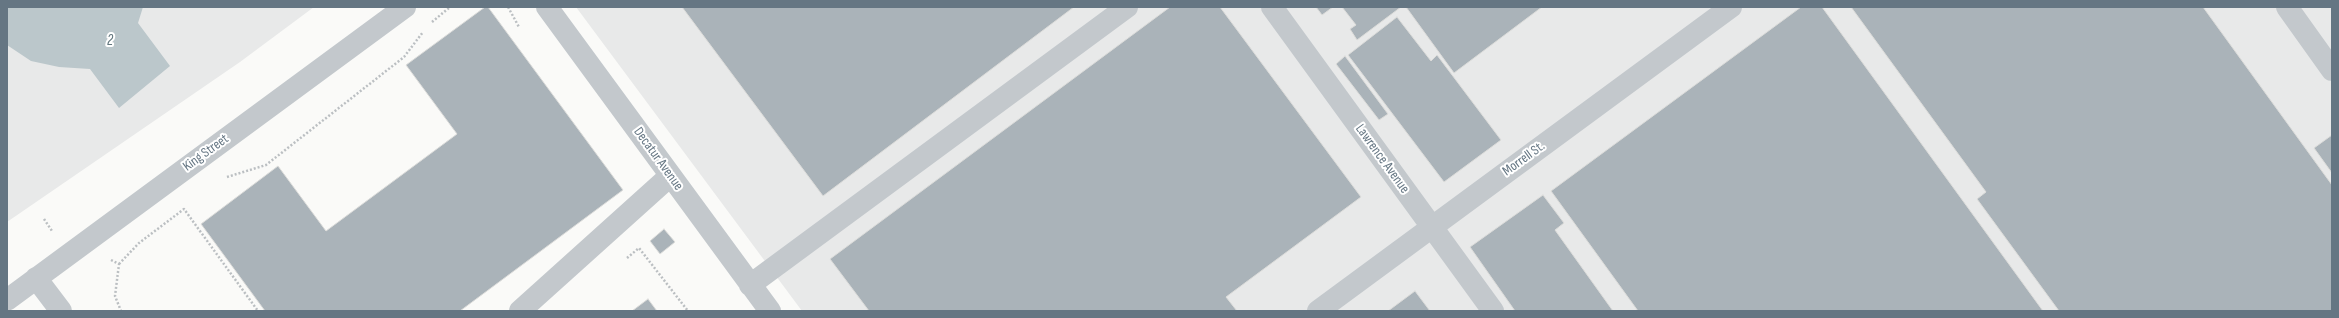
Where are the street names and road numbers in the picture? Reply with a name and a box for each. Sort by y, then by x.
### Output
street label: Lawrence Avenue [1351,121,1413,197]
street label: Decatur Avenue [629,124,687,194]
street label: King Street [180,131,232,175]
street label: Morrell St. [1500,138,1548,180]

